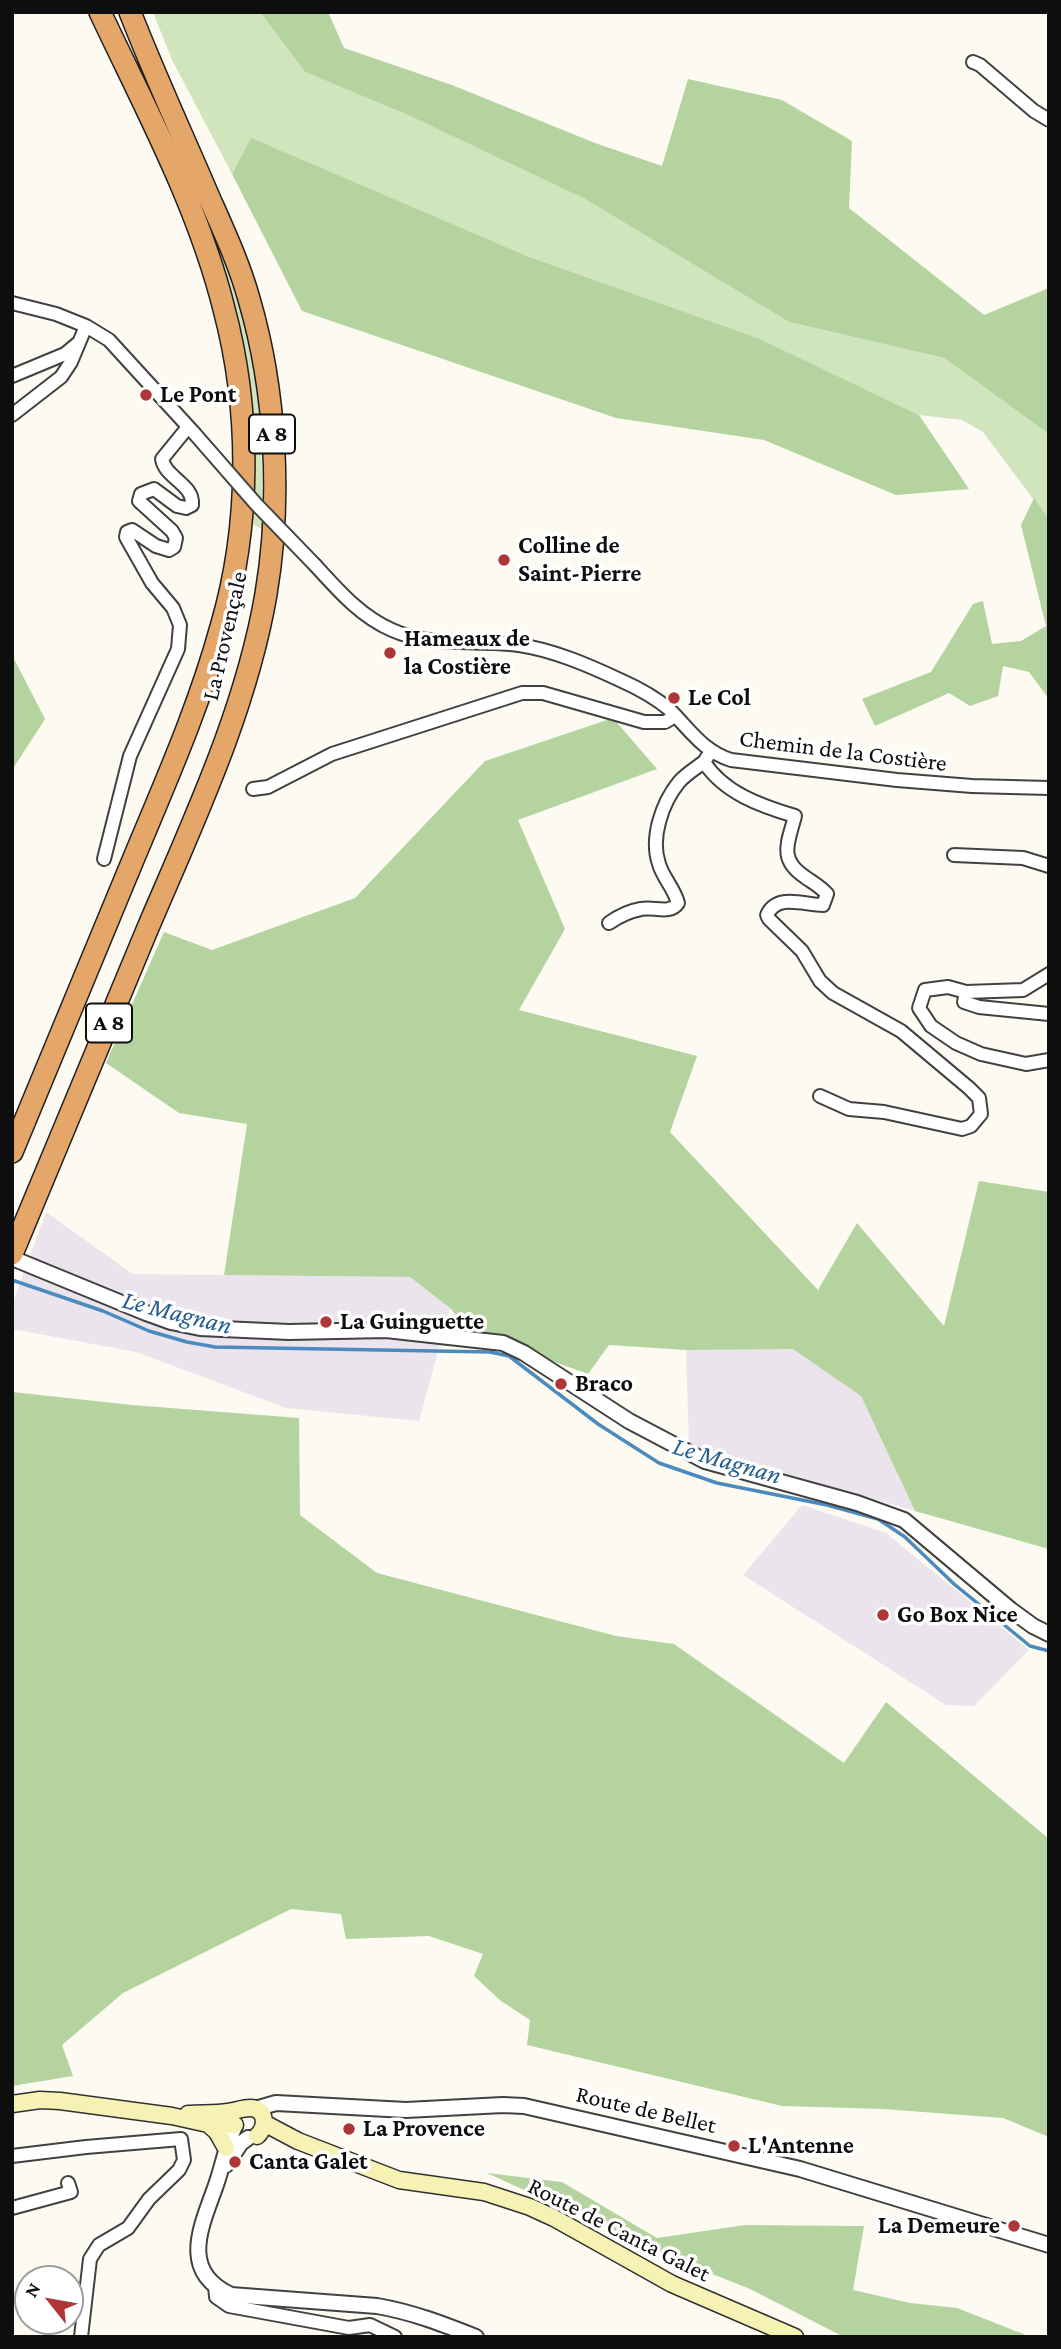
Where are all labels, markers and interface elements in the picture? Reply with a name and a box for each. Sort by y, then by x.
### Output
place label: Le Pont [160,381,236,409]
marker: Le Pont [138,387,154,403]
road number: A 8 [249,414,295,454]
place label: Colline de Saint-Pierre [518,532,641,588]
marker: Colline de Saint-Pierre [496,552,512,568]
street label: La Provençale [196,569,254,703]
place label: Hameaux de la Costière [404,625,530,681]
marker: Hameaux de la Costière [382,645,398,661]
place label: Le Col [688,684,751,712]
marker: Le Col [666,690,682,706]
street label: Chemin de la Costière [738,724,948,778]
road number: A 8 [86,1004,132,1042]
water label: Le Magnan [119,1284,235,1342]
place label: La Guinguette [340,1308,484,1336]
marker: La Guinguette [318,1314,334,1330]
place label: Braco [575,1370,633,1398]
marker: Braco [553,1376,569,1392]
water label: Le Magnan [669,1431,785,1491]
place label: Go Box Nice [897,1601,1018,1629]
marker: Go Box Nice [875,1607,891,1623]
street label: Route de Bellet [573,2080,719,2140]
place label: La Provence [363,2115,485,2143]
marker: La Provence [341,2121,357,2137]
place label: L'Antenne [748,2132,854,2160]
marker: L'Antenne [726,2138,742,2154]
place label: Canta Galet [249,2148,368,2176]
marker: Canta Galet [227,2154,243,2170]
street label: Route de Canta Galet [523,2172,715,2288]
place label: La Demeure [878,2212,1000,2240]
marker: La Demeure [1006,2218,1022,2234]
north arrow [14,2265,84,2335]
text: N [20,2279,45,2301]

